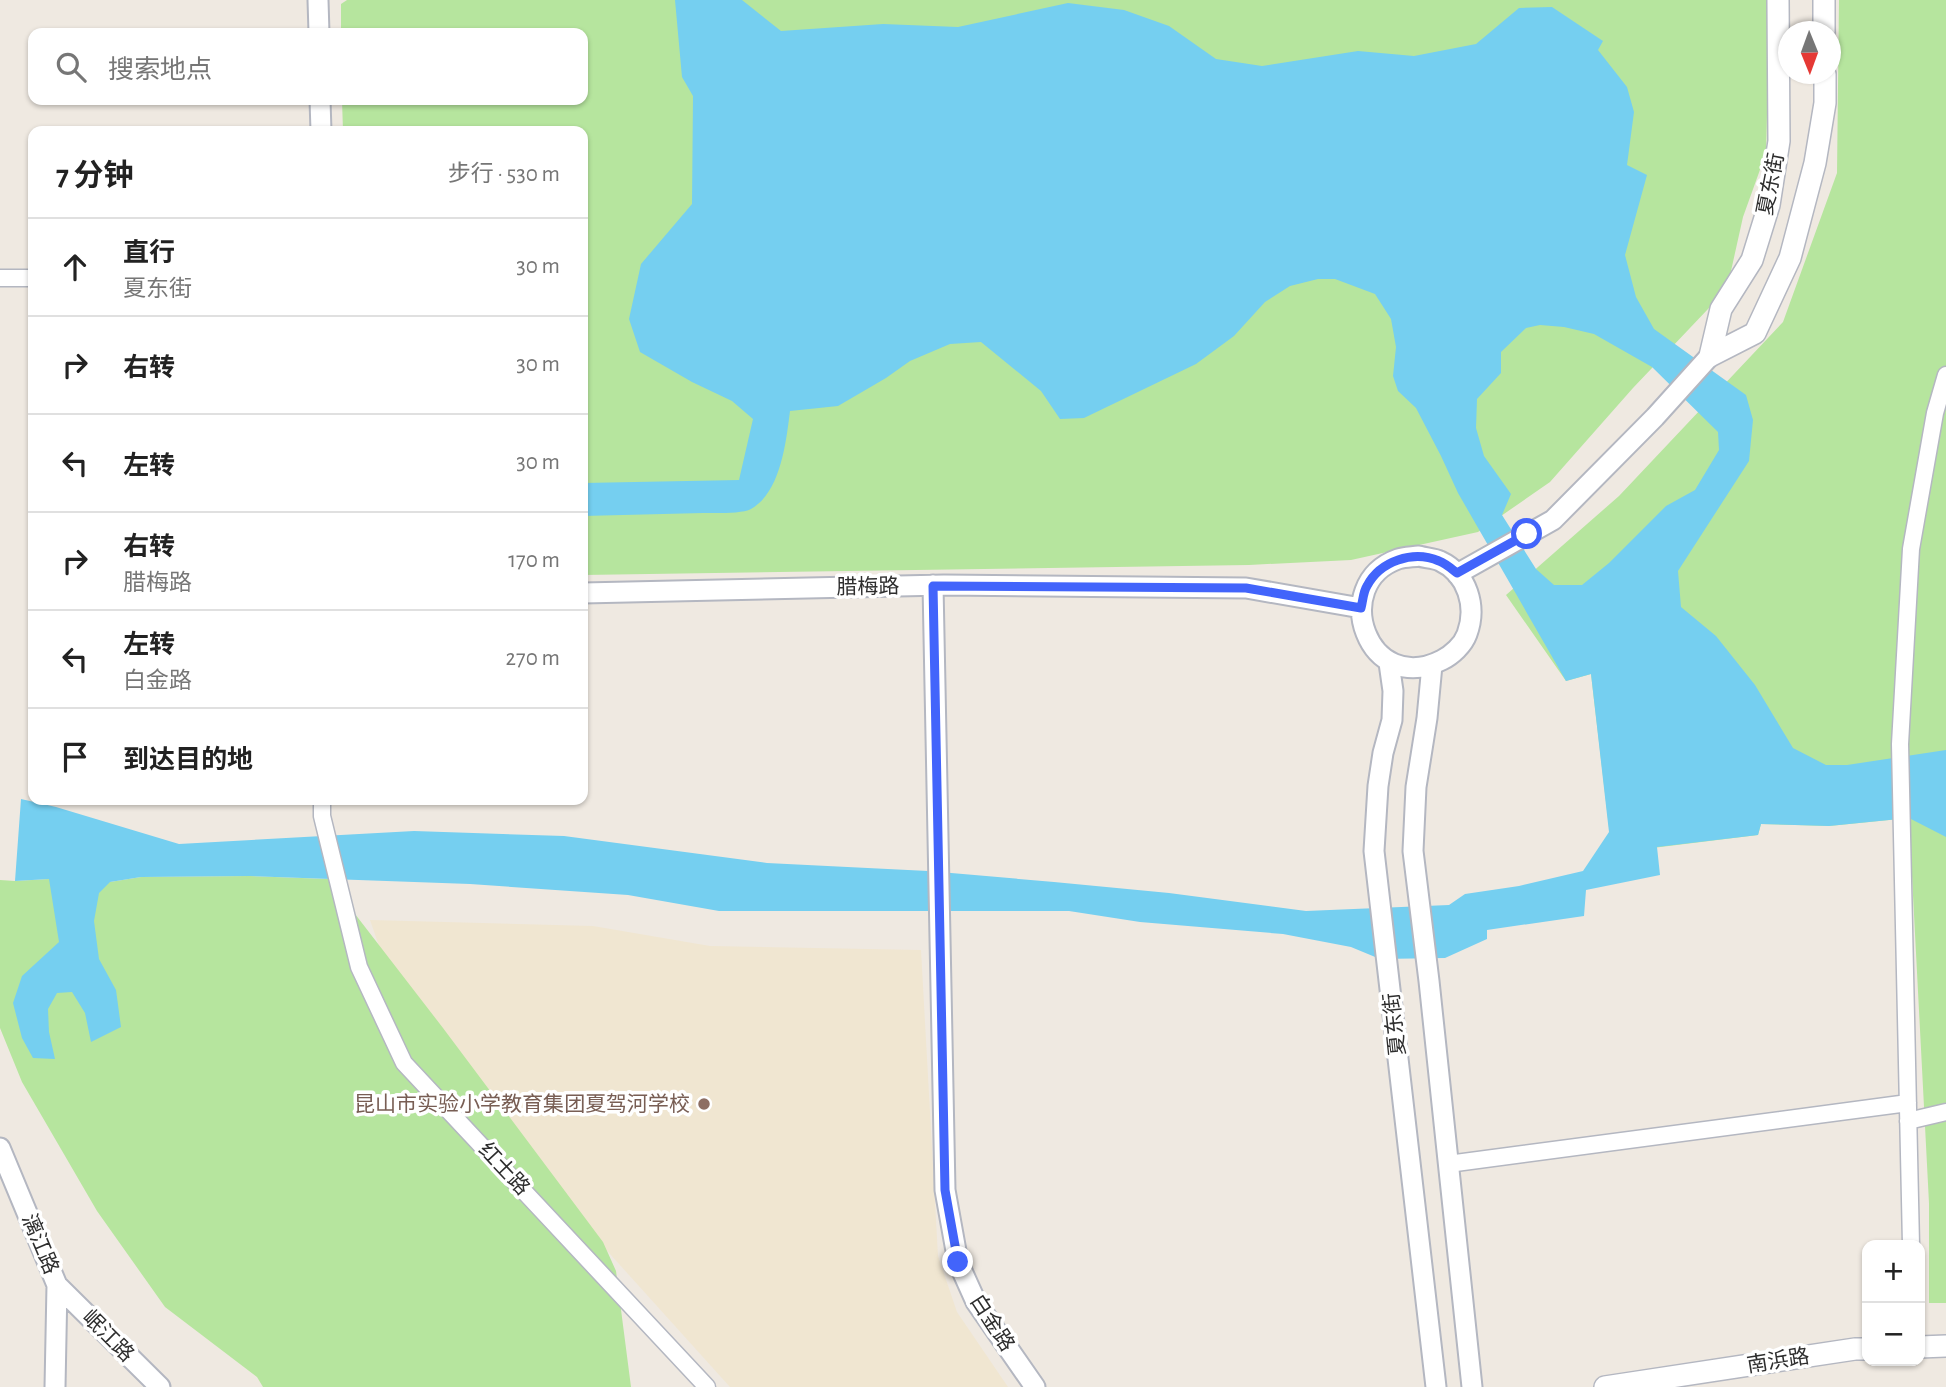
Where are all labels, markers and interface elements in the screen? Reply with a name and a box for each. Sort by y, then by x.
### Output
north arrow [1778,21,1841,84]
search box [28,28,588,105]
icon: search [52,48,90,86]
text: 搜索地点 [108,57,212,83]
street label: 夏东街 [1754,151,1787,217]
text: 7 分钟 [56,161,134,191]
text: 步行 · 530 m [448,163,560,186]
text: 直行 [123,240,175,266]
icon: ahead [56,248,94,286]
text: 30 m [516,255,560,278]
text: 夏东街 [123,278,192,301]
icon: right [56,346,94,384]
text: 30 m [516,353,560,376]
text: 右转 [123,355,175,381]
icon: left [56,444,94,482]
text: 30 m [516,451,560,474]
text: 左转 [123,453,175,479]
route start [1511,518,1542,549]
text: 右转 [123,534,175,560]
icon: right [56,542,94,580]
text: 170 m [508,549,560,572]
text: 腊梅路 [123,572,192,595]
street label: 腊梅路 [836,575,900,598]
text: 左转 [123,632,175,658]
icon: left [56,640,94,678]
text: 270 m [506,647,560,670]
text: 白金路 [123,670,192,693]
icon: arrive [56,738,94,776]
text: 到达目的地 [123,747,253,773]
street label: 夏东街 [1380,992,1409,1057]
place label: 昆山市实验小学教育集团夏驾河学校 [354,1093,690,1115]
marker: 昆山市实验小学教育集团夏驾河学校 [696,1096,712,1112]
street label: 红士路 [475,1138,534,1199]
street label: 漓江路 [18,1210,64,1277]
map controls [1862,1240,1925,1366]
button: + [1862,1240,1925,1303]
route end [942,1246,973,1277]
street label: 白金路 [966,1290,1019,1355]
button: − [1862,1303,1925,1366]
street label: 岷江路 [78,1306,138,1366]
street label: 南浜路 [1745,1345,1811,1376]

